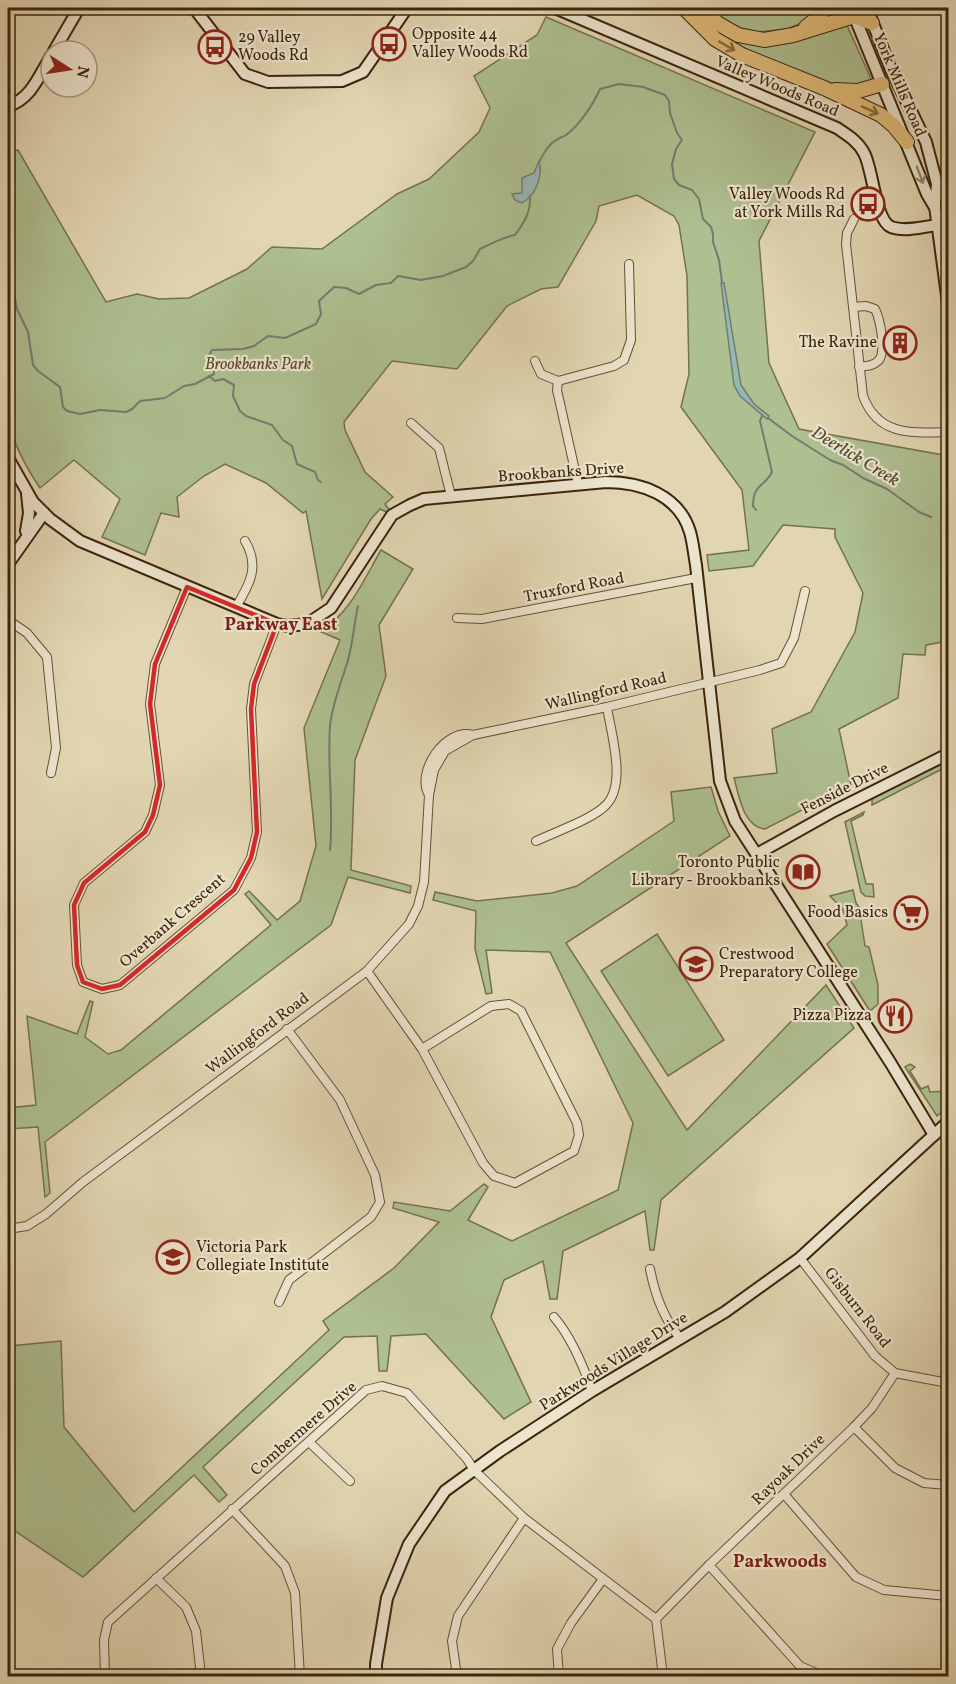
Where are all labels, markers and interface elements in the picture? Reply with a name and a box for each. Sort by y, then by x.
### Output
place label: Opposite 44 Valley Woods Rd [412,24,528,64]
bus stop icon: Opposite 44 Valley Woods Rd [371,26,407,62]
place label: 29 Valley Woods Rd [238,27,309,67]
bus stop icon: 29 Valley Woods Rd [197,29,233,65]
street label: York Mills Road [867,30,931,140]
north arrow [39,39,99,99]
one-way arrow [718,40,735,52]
street label: Valley Woods Road [712,51,842,123]
text: N [70,64,94,80]
one-way arrow [860,105,878,116]
one-way arrow [915,165,926,184]
place label: Valley Woods Rd at York Mills Rd [729,184,845,224]
bus stop icon: Valley Woods Rd at York Mills Rd [850,186,886,222]
building icon: The Ravine [882,325,918,361]
place label: The Ravine [799,332,877,354]
park label: Brookbanks Park [205,354,312,376]
water label: Deerlick Creek [806,421,904,493]
street label: Brookbanks Drive [497,458,625,488]
street label: Truxford Road [522,567,626,609]
district label: Parkway East [224,613,338,638]
street label: Wallingford Road [543,667,669,717]
street label: Fenside Drive [797,757,893,821]
place label: Toronto Public Library - Brookbanks [631,852,780,892]
library icon: Toronto Public Library - Brookbanks [785,854,821,890]
street label: Overbank Crescent [115,869,231,973]
supermarket icon: Food Basics [893,895,929,931]
place label: Food Basics [807,902,888,924]
place label: Crestwood Preparatory College [719,944,858,984]
school or university icon: Crestwood Preparatory College [678,946,714,982]
street label: Wallingford Road [202,988,314,1080]
restaurant icon: Pizza Pizza [877,998,913,1034]
place label: Pizza Pizza [793,1005,872,1027]
place label: Victoria Park Collegiate Institute [196,1237,329,1277]
school or university icon: Victoria Park Collegiate Institute [155,1239,191,1275]
street label: Gisburn Road [819,1263,895,1353]
street label: Parkwoods Village Drive [536,1307,692,1417]
street label: Combermere Drive [246,1377,362,1481]
street label: Rayoak Drive [747,1429,831,1511]
district label: Parkwoods [733,1550,827,1575]

